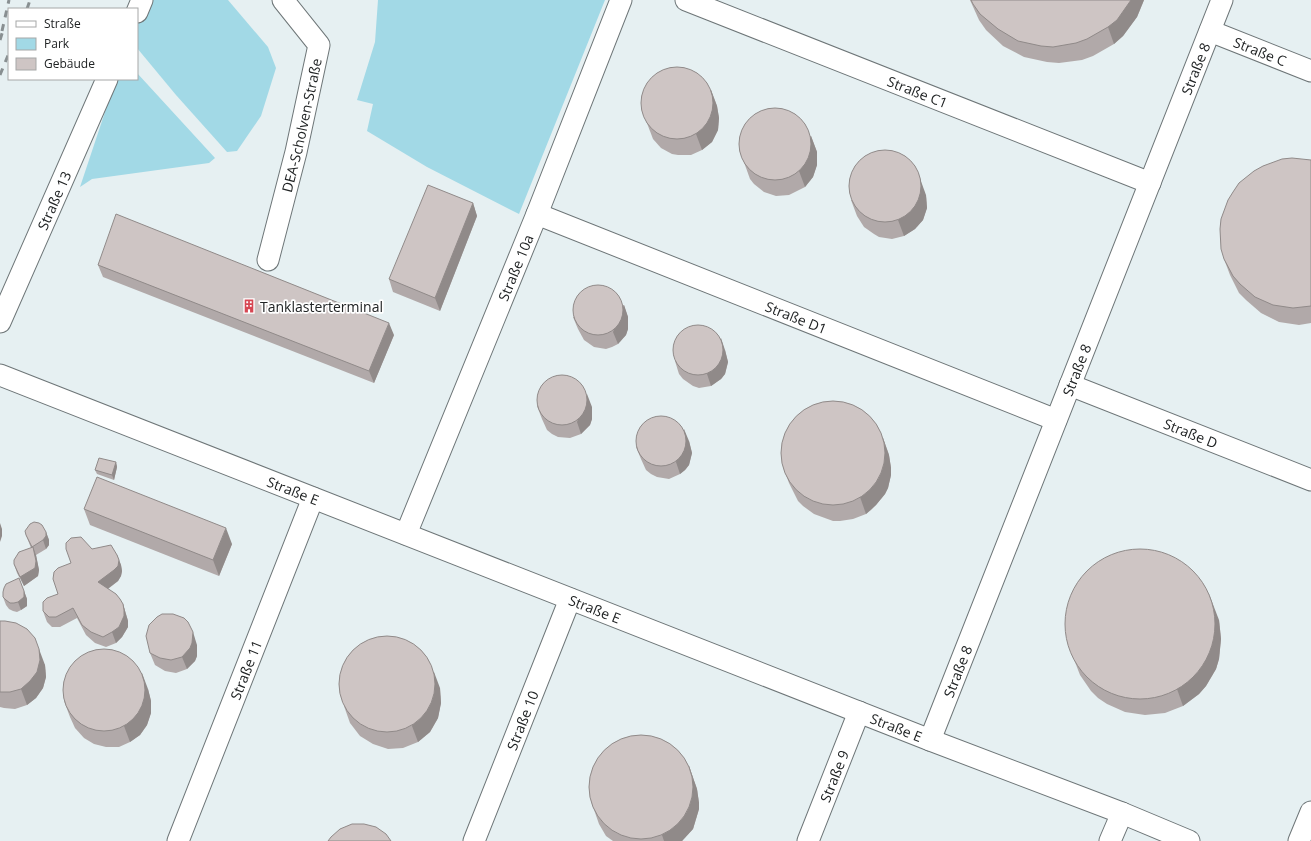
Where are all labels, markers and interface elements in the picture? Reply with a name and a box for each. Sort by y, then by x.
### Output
legend [8,8,138,80]
text: Straße [44,15,81,32]
street label: Straße C [1231,32,1290,70]
text: Park [44,35,70,52]
street label: Straße 8 [1176,40,1214,97]
text: Gebäude [44,55,95,72]
street label: DEA-Scholven-Straße [276,56,325,194]
street label: Straße C1 [885,71,951,112]
street label: Straße 13 [32,168,75,233]
street label: Straße 10a [493,231,537,304]
street label: Straße D1 [763,296,830,338]
place label: Tanklasterterminal [260,297,383,316]
building icon: Tanklasterterminal [241,298,257,314]
street label: Straße 8 [1057,341,1095,399]
street label: Straße D [1161,413,1221,452]
street label: Straße E [265,471,322,509]
street label: Straße E [566,590,624,627]
street label: Straße 11 [225,637,266,702]
street label: Straße 8 [938,642,976,700]
street label: Straße 10 [502,688,542,753]
street label: Straße E [868,708,925,746]
street label: Straße 9 [815,747,853,805]

